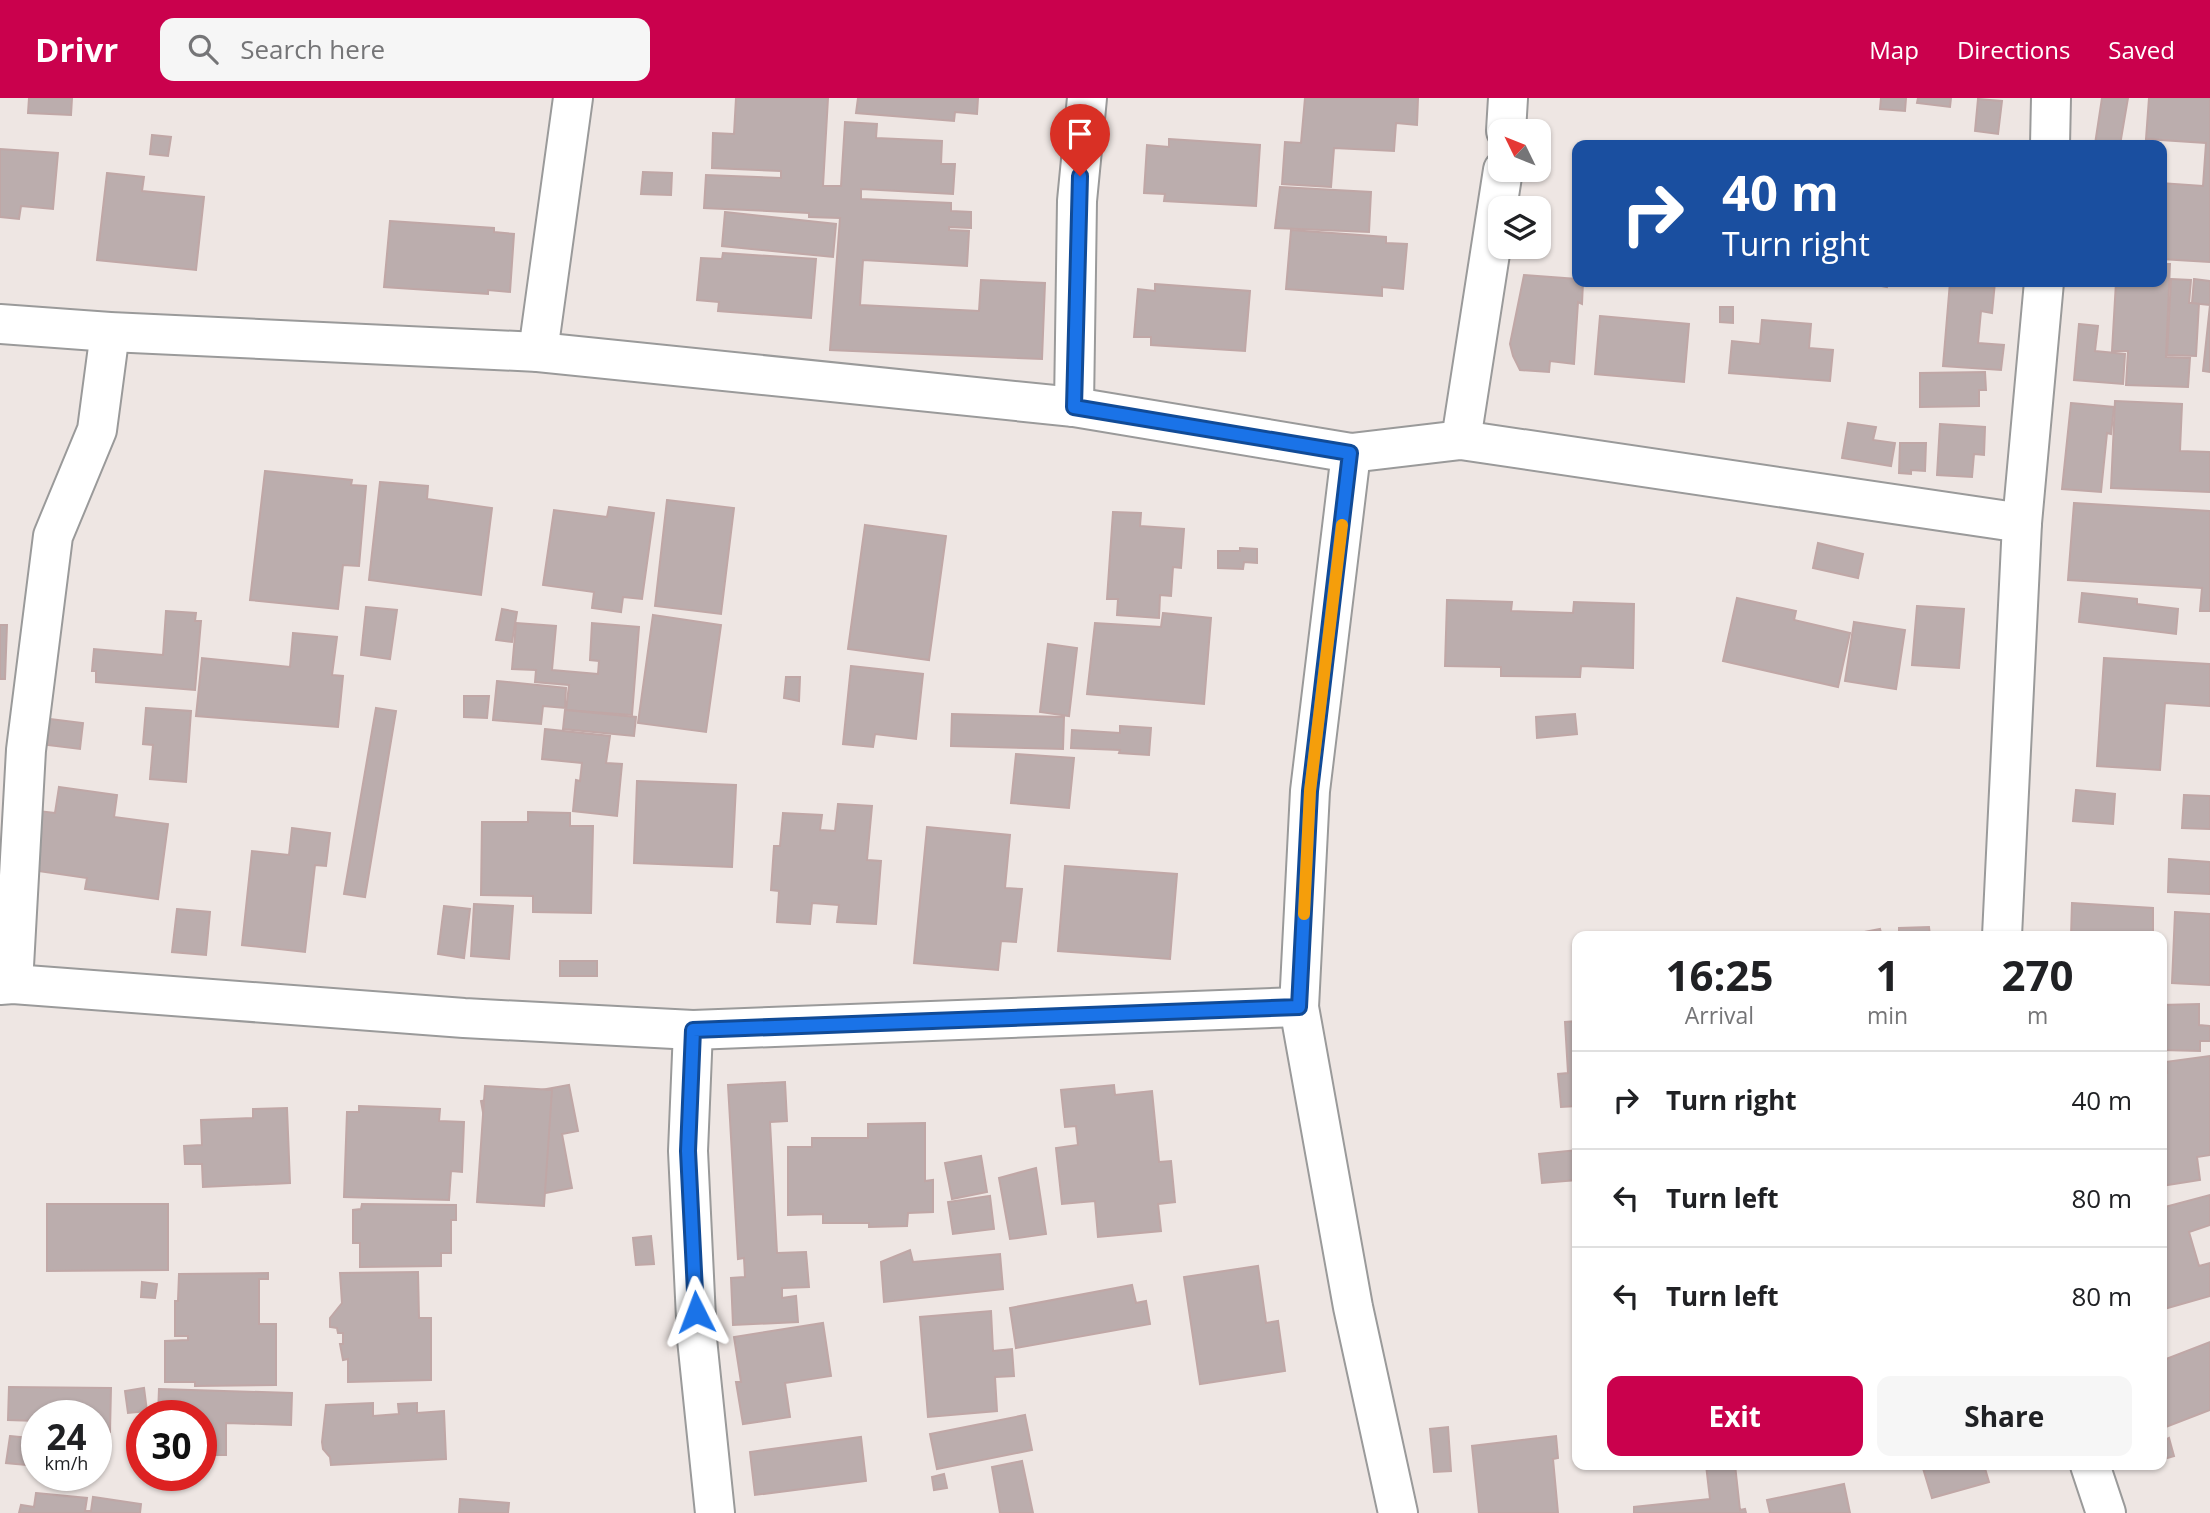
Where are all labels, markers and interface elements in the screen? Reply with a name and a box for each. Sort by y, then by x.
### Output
search box [160,18,650,81]
text: Drivr [35,27,118,72]
icon: search [184,30,222,68]
text: Search here [240,31,385,67]
text: Map [1869,33,1919,66]
text: Directions [1957,33,2070,66]
text: Saved [2108,33,2175,66]
pin [1050,104,1110,176]
icon: arrive [1061,115,1099,153]
north arrow [1488,119,1550,182]
map controls [1488,119,1551,259]
text: 40 m [1722,159,1839,225]
icon: right [1607,168,1698,259]
button: layers [1488,196,1551,259]
text: Turn right [1722,222,1870,265]
text: 16:25 [1665,946,1773,1003]
text: 1 [1875,946,1900,1003]
text: 270 [2002,946,2074,1003]
text: Arrival [1685,999,1754,1031]
text: min [1867,999,1908,1031]
text: m [2027,999,2048,1031]
icon: right [1607,1081,1645,1119]
text: Turn right [1666,1082,1797,1118]
text: 40 m [2071,1082,2132,1118]
icon: left [1607,1179,1645,1217]
text: Turn left [1666,1180,1778,1216]
text: 80 m [2071,1180,2132,1216]
position arrow [659,1275,733,1349]
icon: left [1607,1277,1645,1315]
text: Turn left [1666,1278,1778,1314]
text: 80 m [2071,1278,2132,1314]
button: Exit [1607,1376,1863,1456]
button: Share [1877,1376,2132,1456]
speed limit sign: 30 [126,1400,217,1491]
text: 24 [46,1413,87,1460]
text: km/h [45,1451,88,1475]

